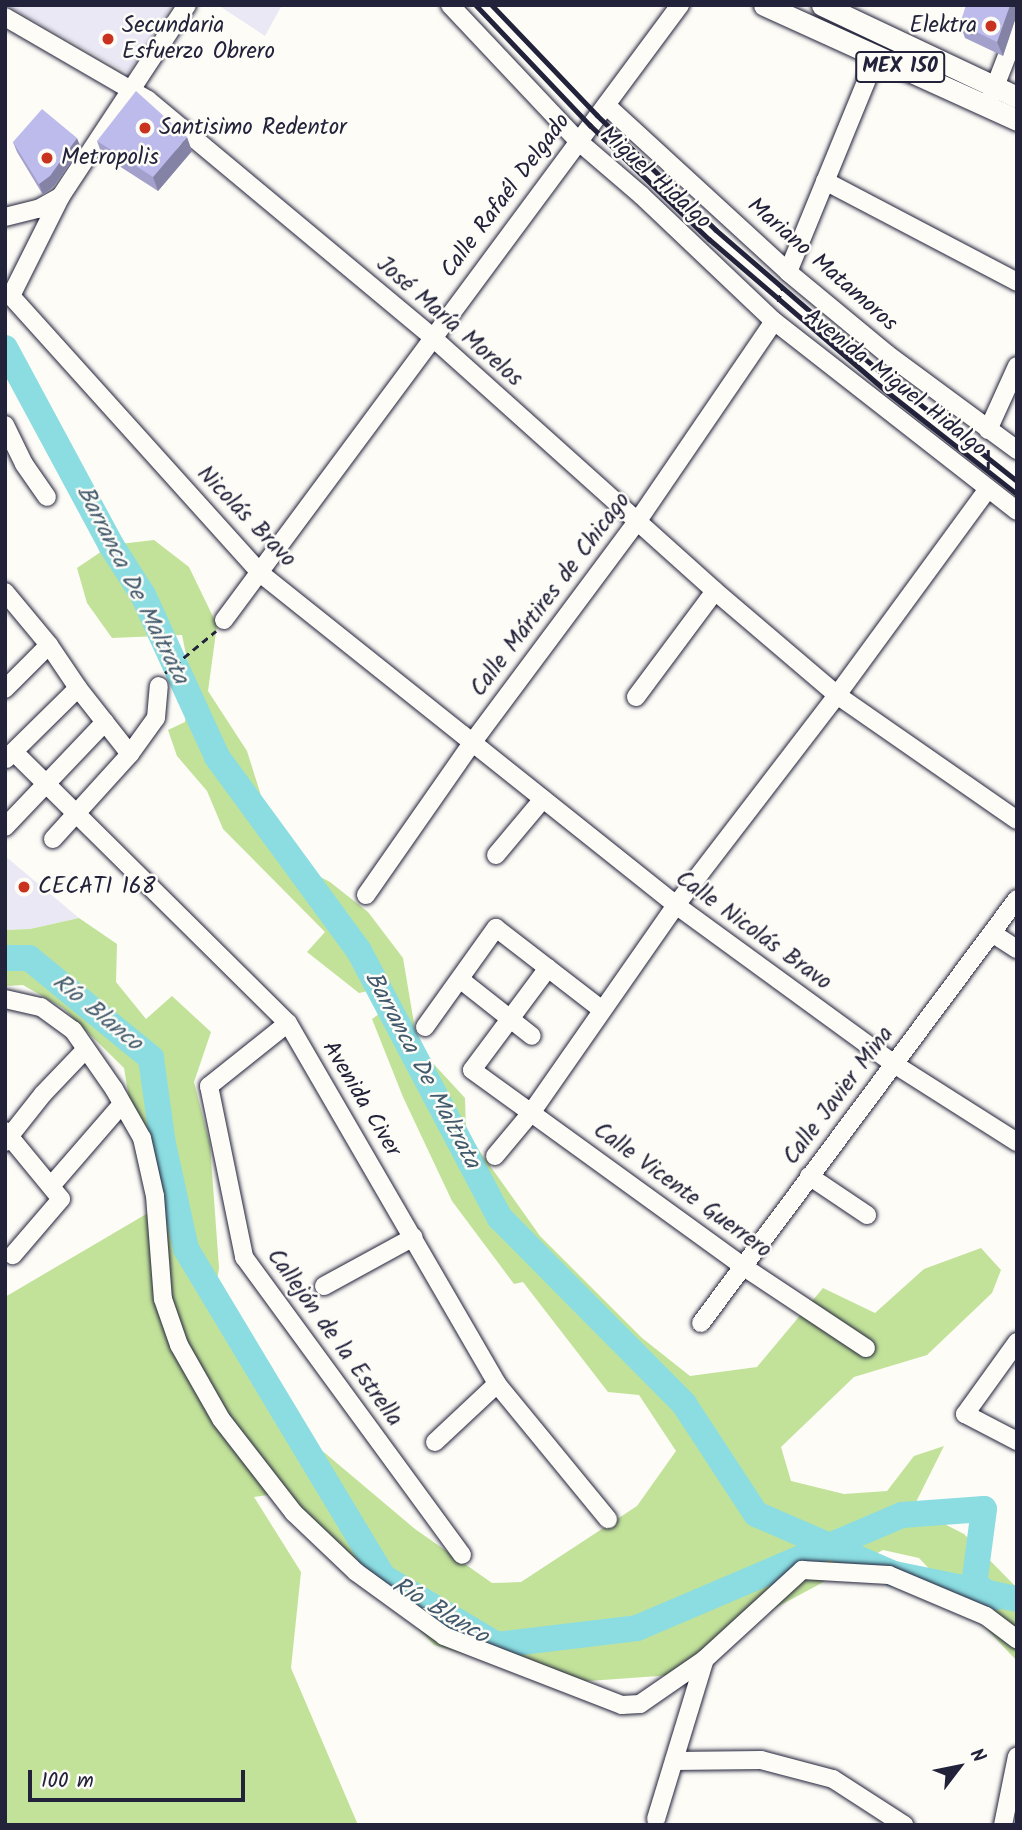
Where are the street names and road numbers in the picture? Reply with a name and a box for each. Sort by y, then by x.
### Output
road number: MEX 150 [855,50,946,84]
street label: Calle Rafaél Delgado [435,108,577,284]
street label: Miguel Hidalgo [593,121,717,235]
street label: Mariano Matamoros [741,192,903,338]
street label: José María Morelos [370,251,528,393]
street label: Avenida Miguel Hidalgo [798,303,992,463]
street label: Nicolás Bravo [191,461,301,573]
street label: Calle Mártires de Chicago [465,488,637,702]
street label: Calle Nicolás Bravo [670,865,836,997]
street label: Calle Javier Mina [778,1021,900,1171]
street label: Avenida Civer [316,1036,406,1162]
street label: Calle Vicente Guerrero [588,1117,776,1265]
street label: Callejón de la Estrella [260,1244,408,1432]

